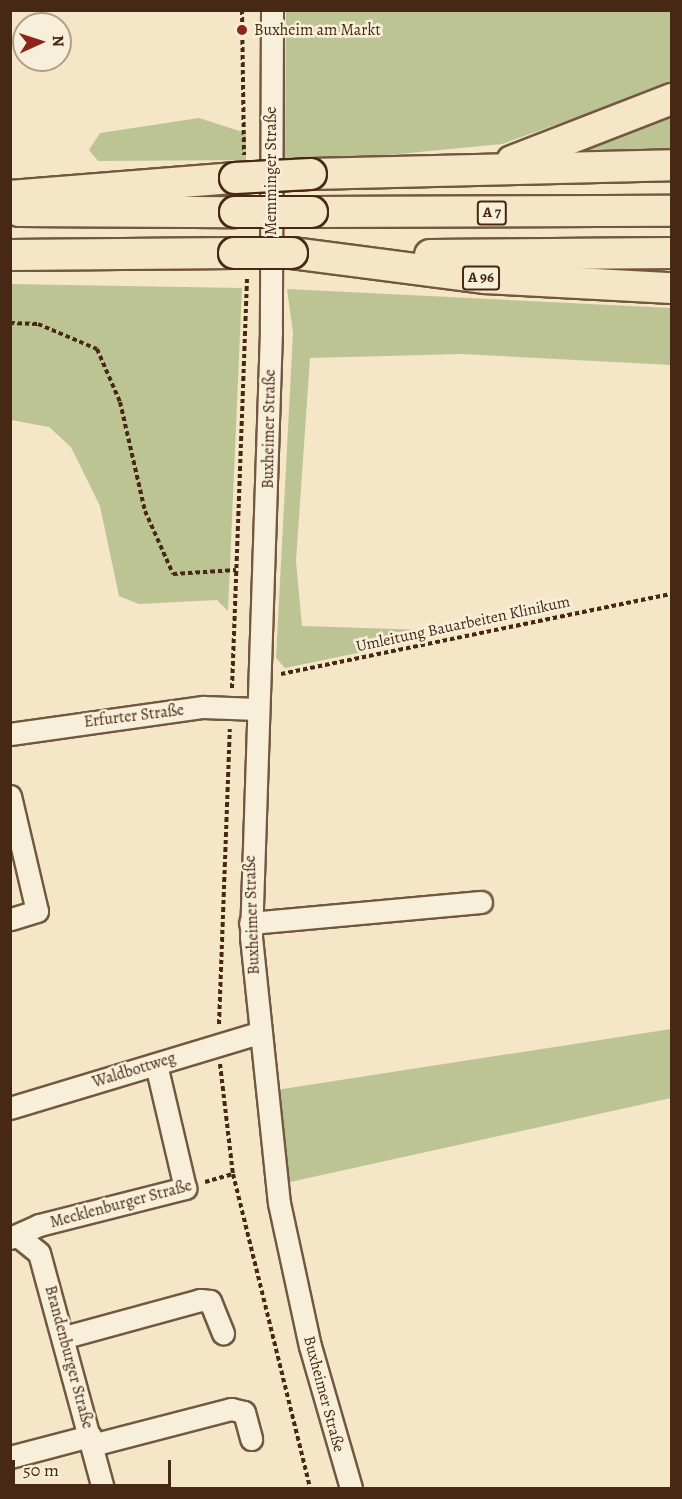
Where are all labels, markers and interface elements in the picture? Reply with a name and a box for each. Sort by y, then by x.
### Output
north arrow [12,12,72,72]
place label: Buxheim am Markt [254,20,381,40]
marker: Buxheim am Markt [235,23,249,37]
text: N [47,35,69,48]
street label: Memminger Straße [261,107,281,235]
road number: A 7 [476,201,508,225]
road number: A 96 [462,266,500,290]
street label: Buxheimer Straße [258,369,280,489]
street label: Umleitung Bauarbeiten Klinikum [354,592,572,656]
street label: Erfurter Straße [83,700,185,732]
street label: Buxheimer Straße [240,855,264,975]
street label: Waldbottweg [90,1048,178,1092]
street label: Mecklenburger Straße [48,1176,194,1232]
street label: Brandenburger Straße [41,1283,97,1431]
street label: Buxheimer Straße [299,1334,349,1454]
scale bar [15,1448,174,1486]
text: 50 m [23,1458,59,1482]

